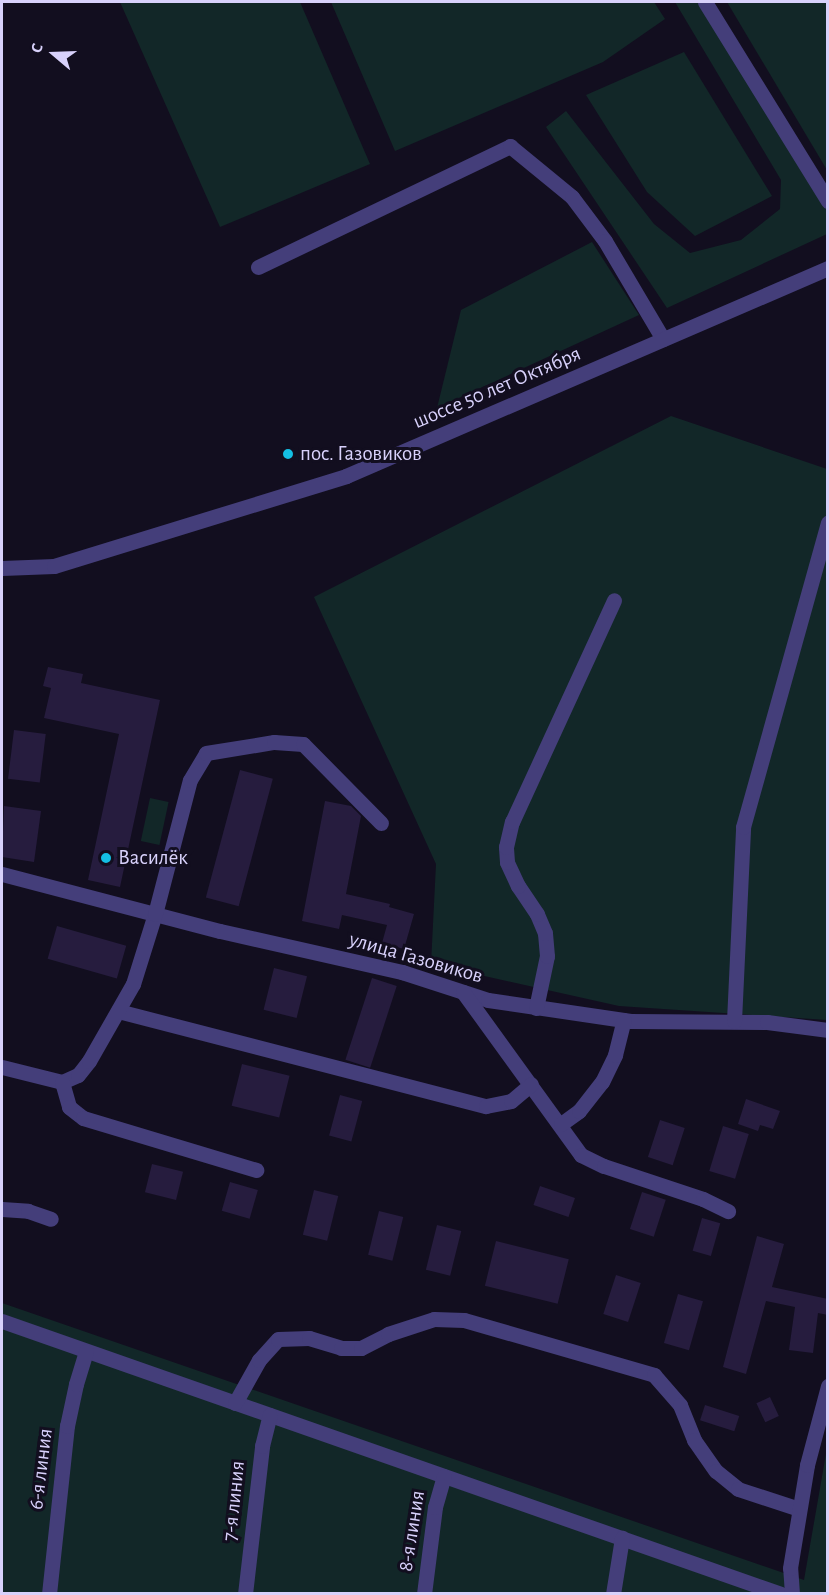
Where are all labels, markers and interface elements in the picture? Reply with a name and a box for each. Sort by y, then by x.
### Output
north arrow [24,24,84,84]
text: С [28,41,46,55]
street label: шоссе 50 лет Октября [409,341,585,435]
place label: пос. Газовиков [300,441,422,467]
marker: пос. Газовиков [281,447,295,461]
place label: Василёк [118,845,188,871]
marker: Василёк [99,851,113,865]
street label: улица Газовиков [346,927,486,989]
street label: 6-я линия [24,1427,58,1511]
street label: 7-я линия [217,1460,251,1542]
street label: 8-я линия [393,1489,431,1573]

